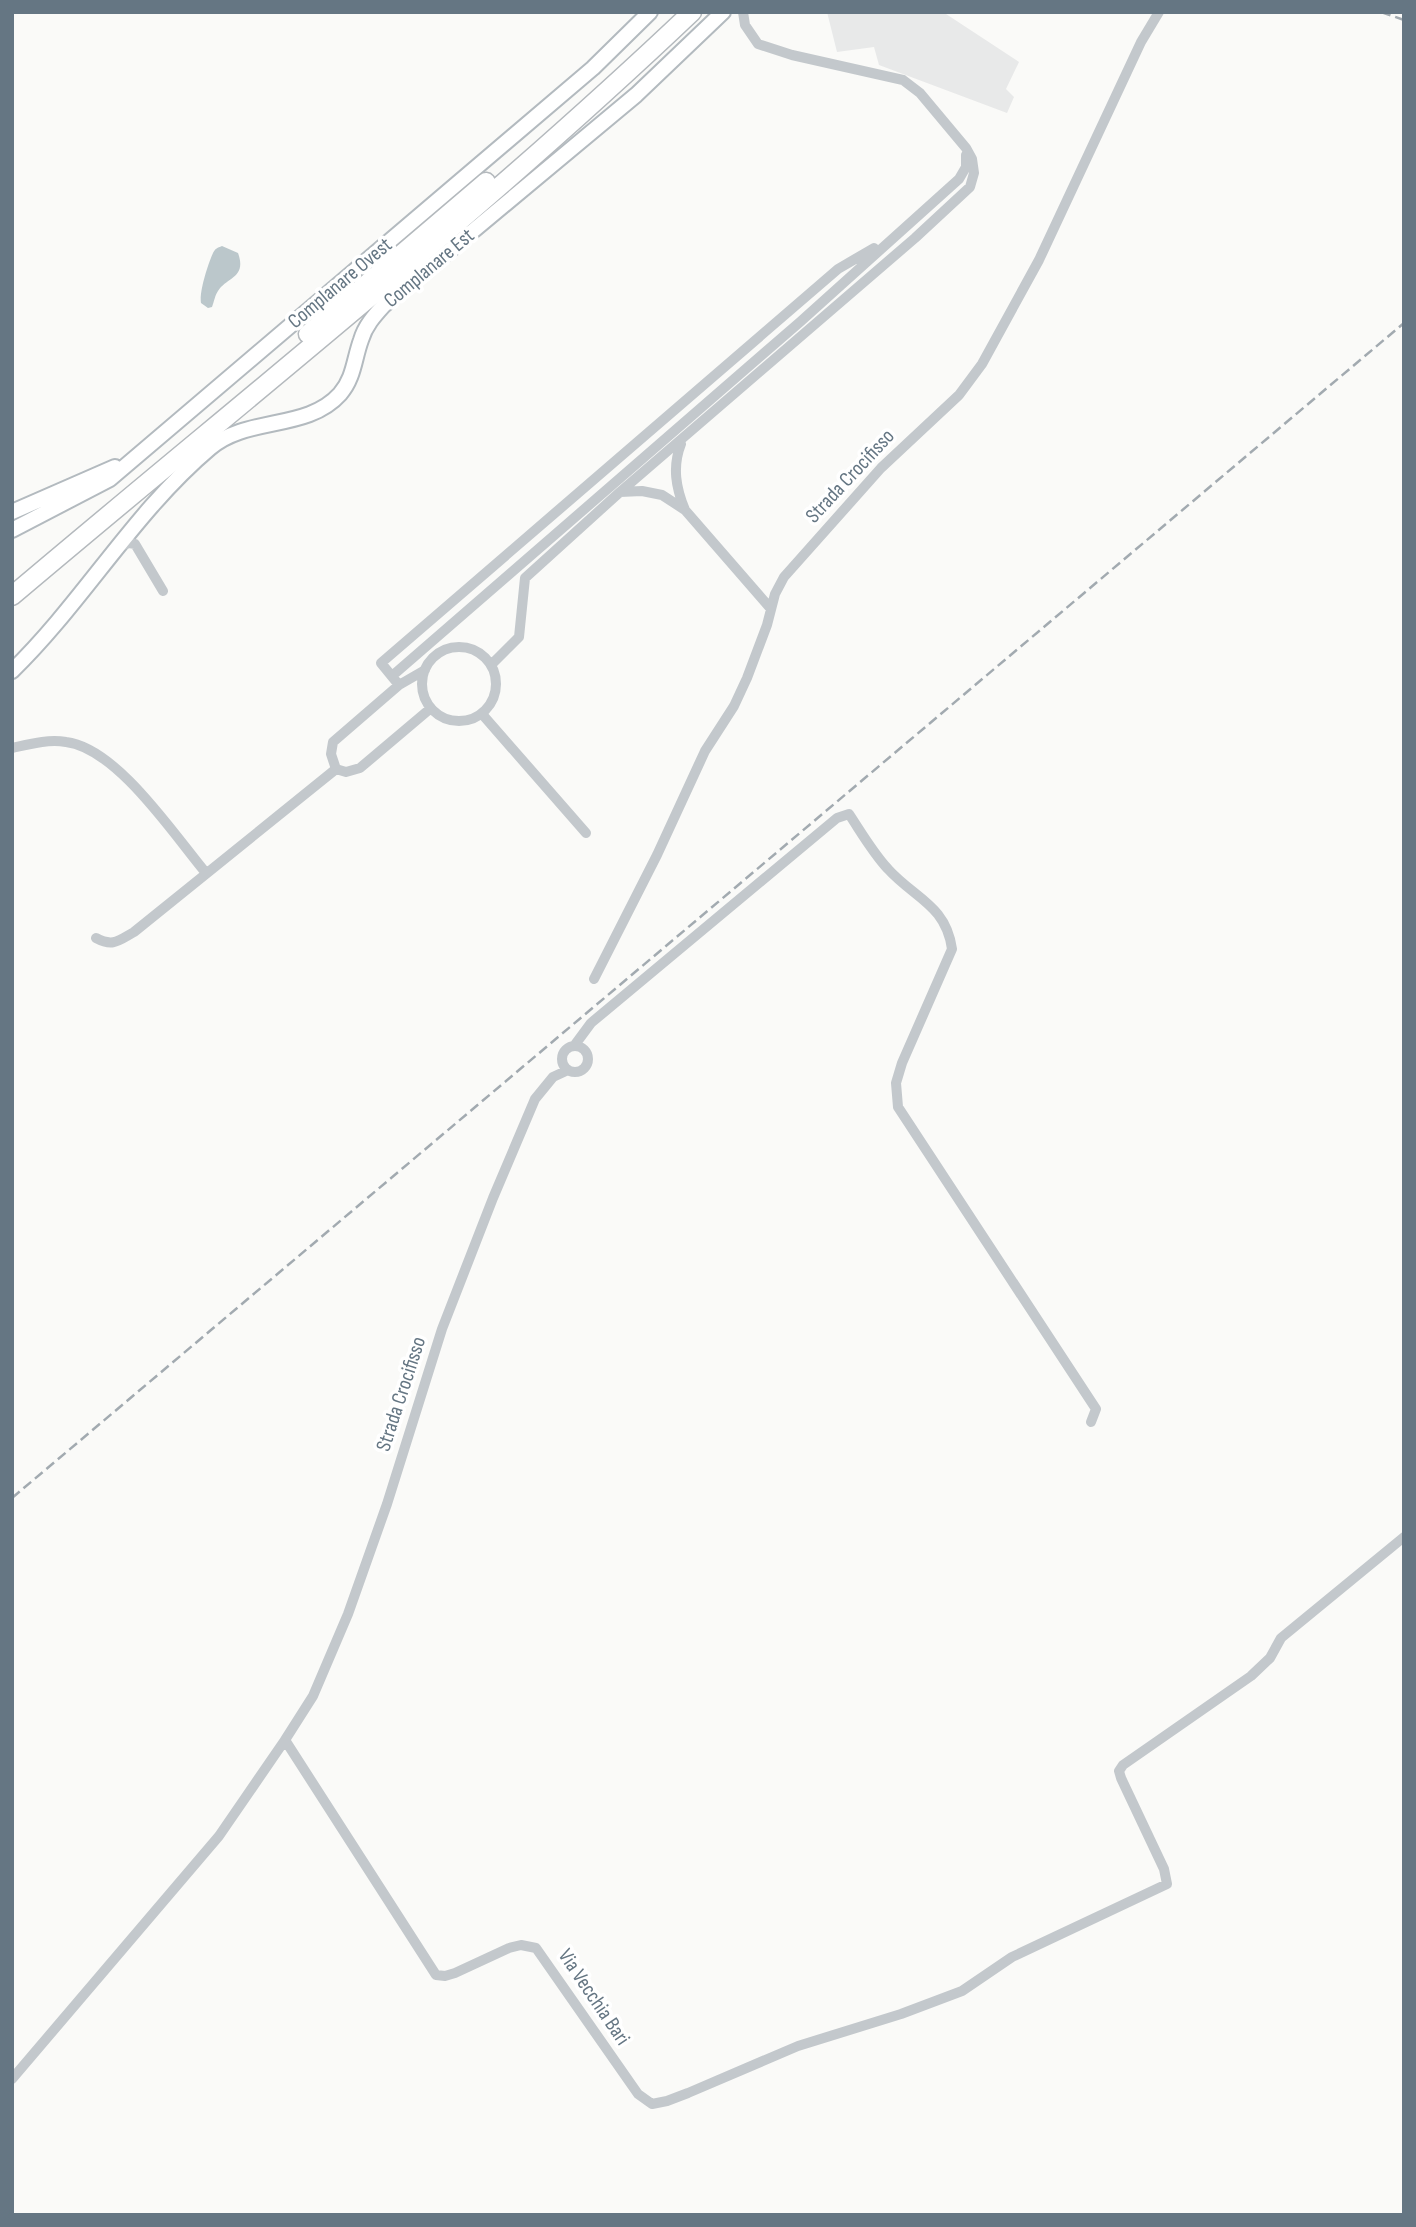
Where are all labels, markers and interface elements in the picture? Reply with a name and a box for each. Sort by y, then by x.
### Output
street label: Complanare Est [379,223,479,313]
street label: Complanare Ovest [283,232,397,334]
street label: Strada Crocifisso [800,424,900,528]
street label: Strada Crocifisso [371,1334,431,1454]
street label: Via Vecchia Bari [553,1944,635,2050]

